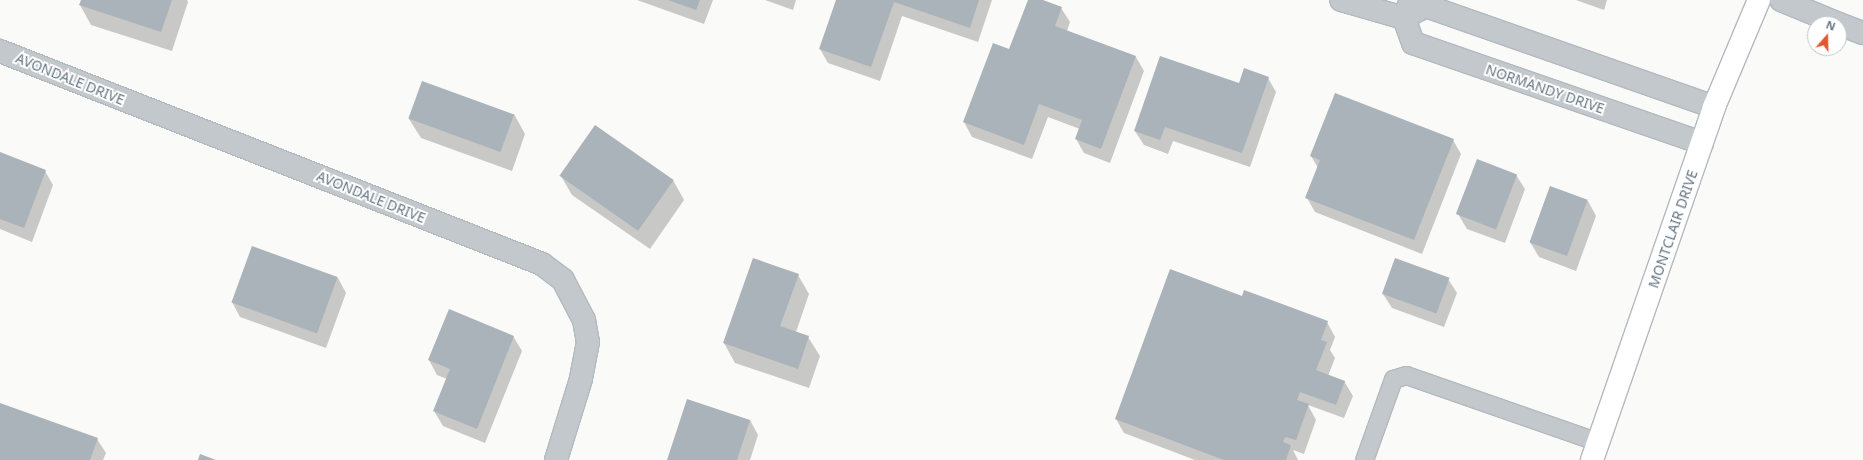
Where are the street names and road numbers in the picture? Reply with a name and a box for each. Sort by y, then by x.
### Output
street label: AVONDALE DRIVE [13,50,127,108]
street label: NORMANDY DRIVE [1484,61,1606,117]
street label: AVONDALE DRIVE [314,168,428,226]
street label: MONTCLAIR DRIVE [1645,168,1701,290]

